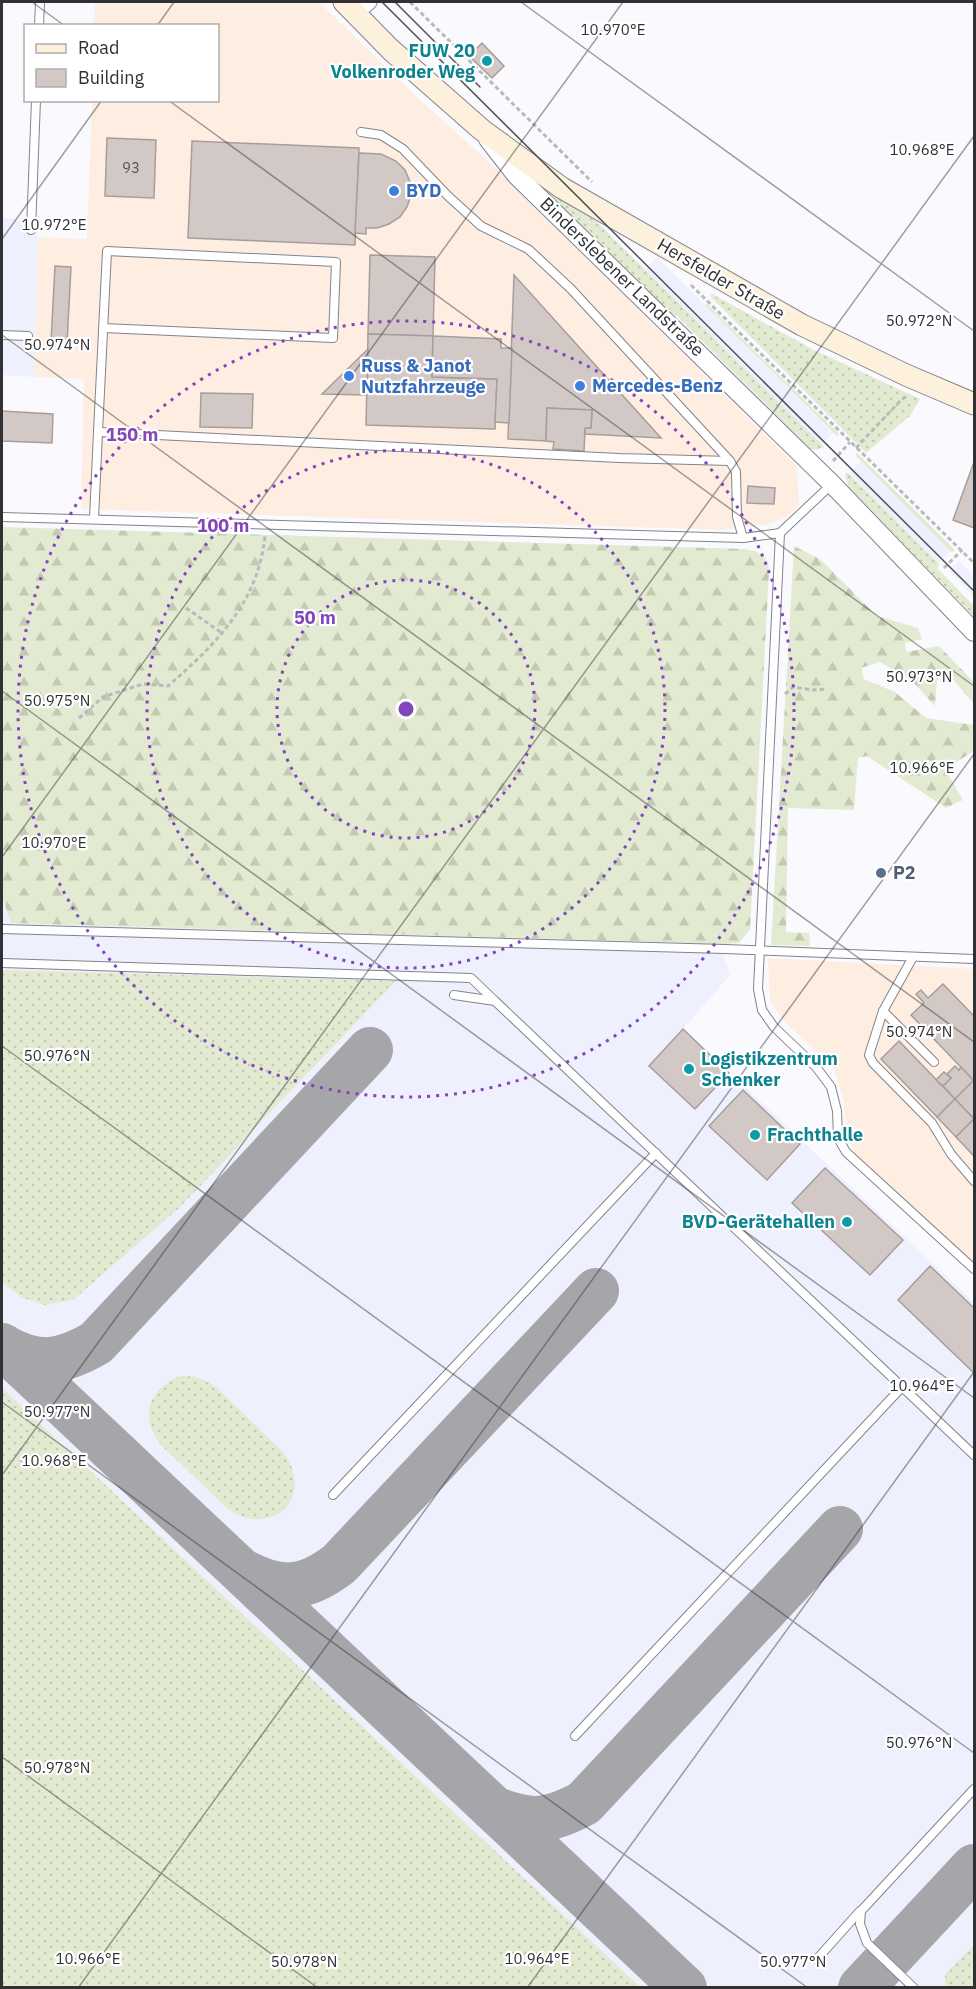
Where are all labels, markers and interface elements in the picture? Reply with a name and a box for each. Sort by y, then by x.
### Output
text: 10.970°E [581,20,645,39]
legend [24,24,219,102]
text: Road [78,36,119,59]
place label: FUW 20 Volkenroder Weg [331,39,475,83]
marker: FUW 20 Volkenroder Weg [480,54,494,68]
text: Building [78,66,145,89]
text: 10.968°E [890,140,954,159]
house number: 93 [122,158,140,177]
place label: BYD [406,179,441,202]
marker: BYD [387,184,401,198]
street label: Binderslebener Landstraße [535,192,710,361]
text: 10.972°E [22,215,86,234]
street label: Hersfelder Straße [653,233,789,325]
text: 50.972°N [886,311,952,330]
text: 50.974°N [24,335,90,354]
place label: Russ & Janot Nutzfahrzeuge [361,354,486,398]
marker: Russ & Janot Nutzfahrzeuge [342,369,356,383]
place label: Mercedes-Benz [592,374,723,397]
marker: Mercedes-Benz [573,379,587,393]
text: 150 m [106,423,158,446]
text: 100 m [197,514,249,537]
text: 50 m [294,606,336,629]
text: 50.973°N [886,667,952,686]
text: 50.975°N [24,691,90,710]
centre of rings [396,699,416,719]
text: 10.966°E [890,758,954,777]
text: 10.970°E [22,833,86,852]
place label: P2 [893,861,916,884]
marker: P2 [874,866,888,880]
text: 50.974°N [886,1022,952,1041]
text: 50.976°N [24,1046,90,1065]
place label: Logistikzentrum Schenker [701,1047,838,1091]
marker: Logistikzentrum Schenker [682,1062,696,1076]
place label: Frachthalle [767,1123,863,1146]
marker: Frachthalle [748,1128,762,1142]
place label: BVD-Gerätehallen [682,1210,835,1233]
marker: BVD-Gerätehallen [840,1215,854,1229]
text: 10.964°E [890,1376,954,1395]
text: 50.977°N [24,1402,90,1421]
text: 10.968°E [22,1451,86,1470]
text: 50.976°N [886,1733,952,1752]
text: 50.978°N [24,1758,90,1777]
text: 10.966°E [56,1949,120,1968]
text: 10.964°E [505,1949,569,1968]
text: 50.978°N [271,1952,337,1971]
text: 50.977°N [760,1952,826,1971]

